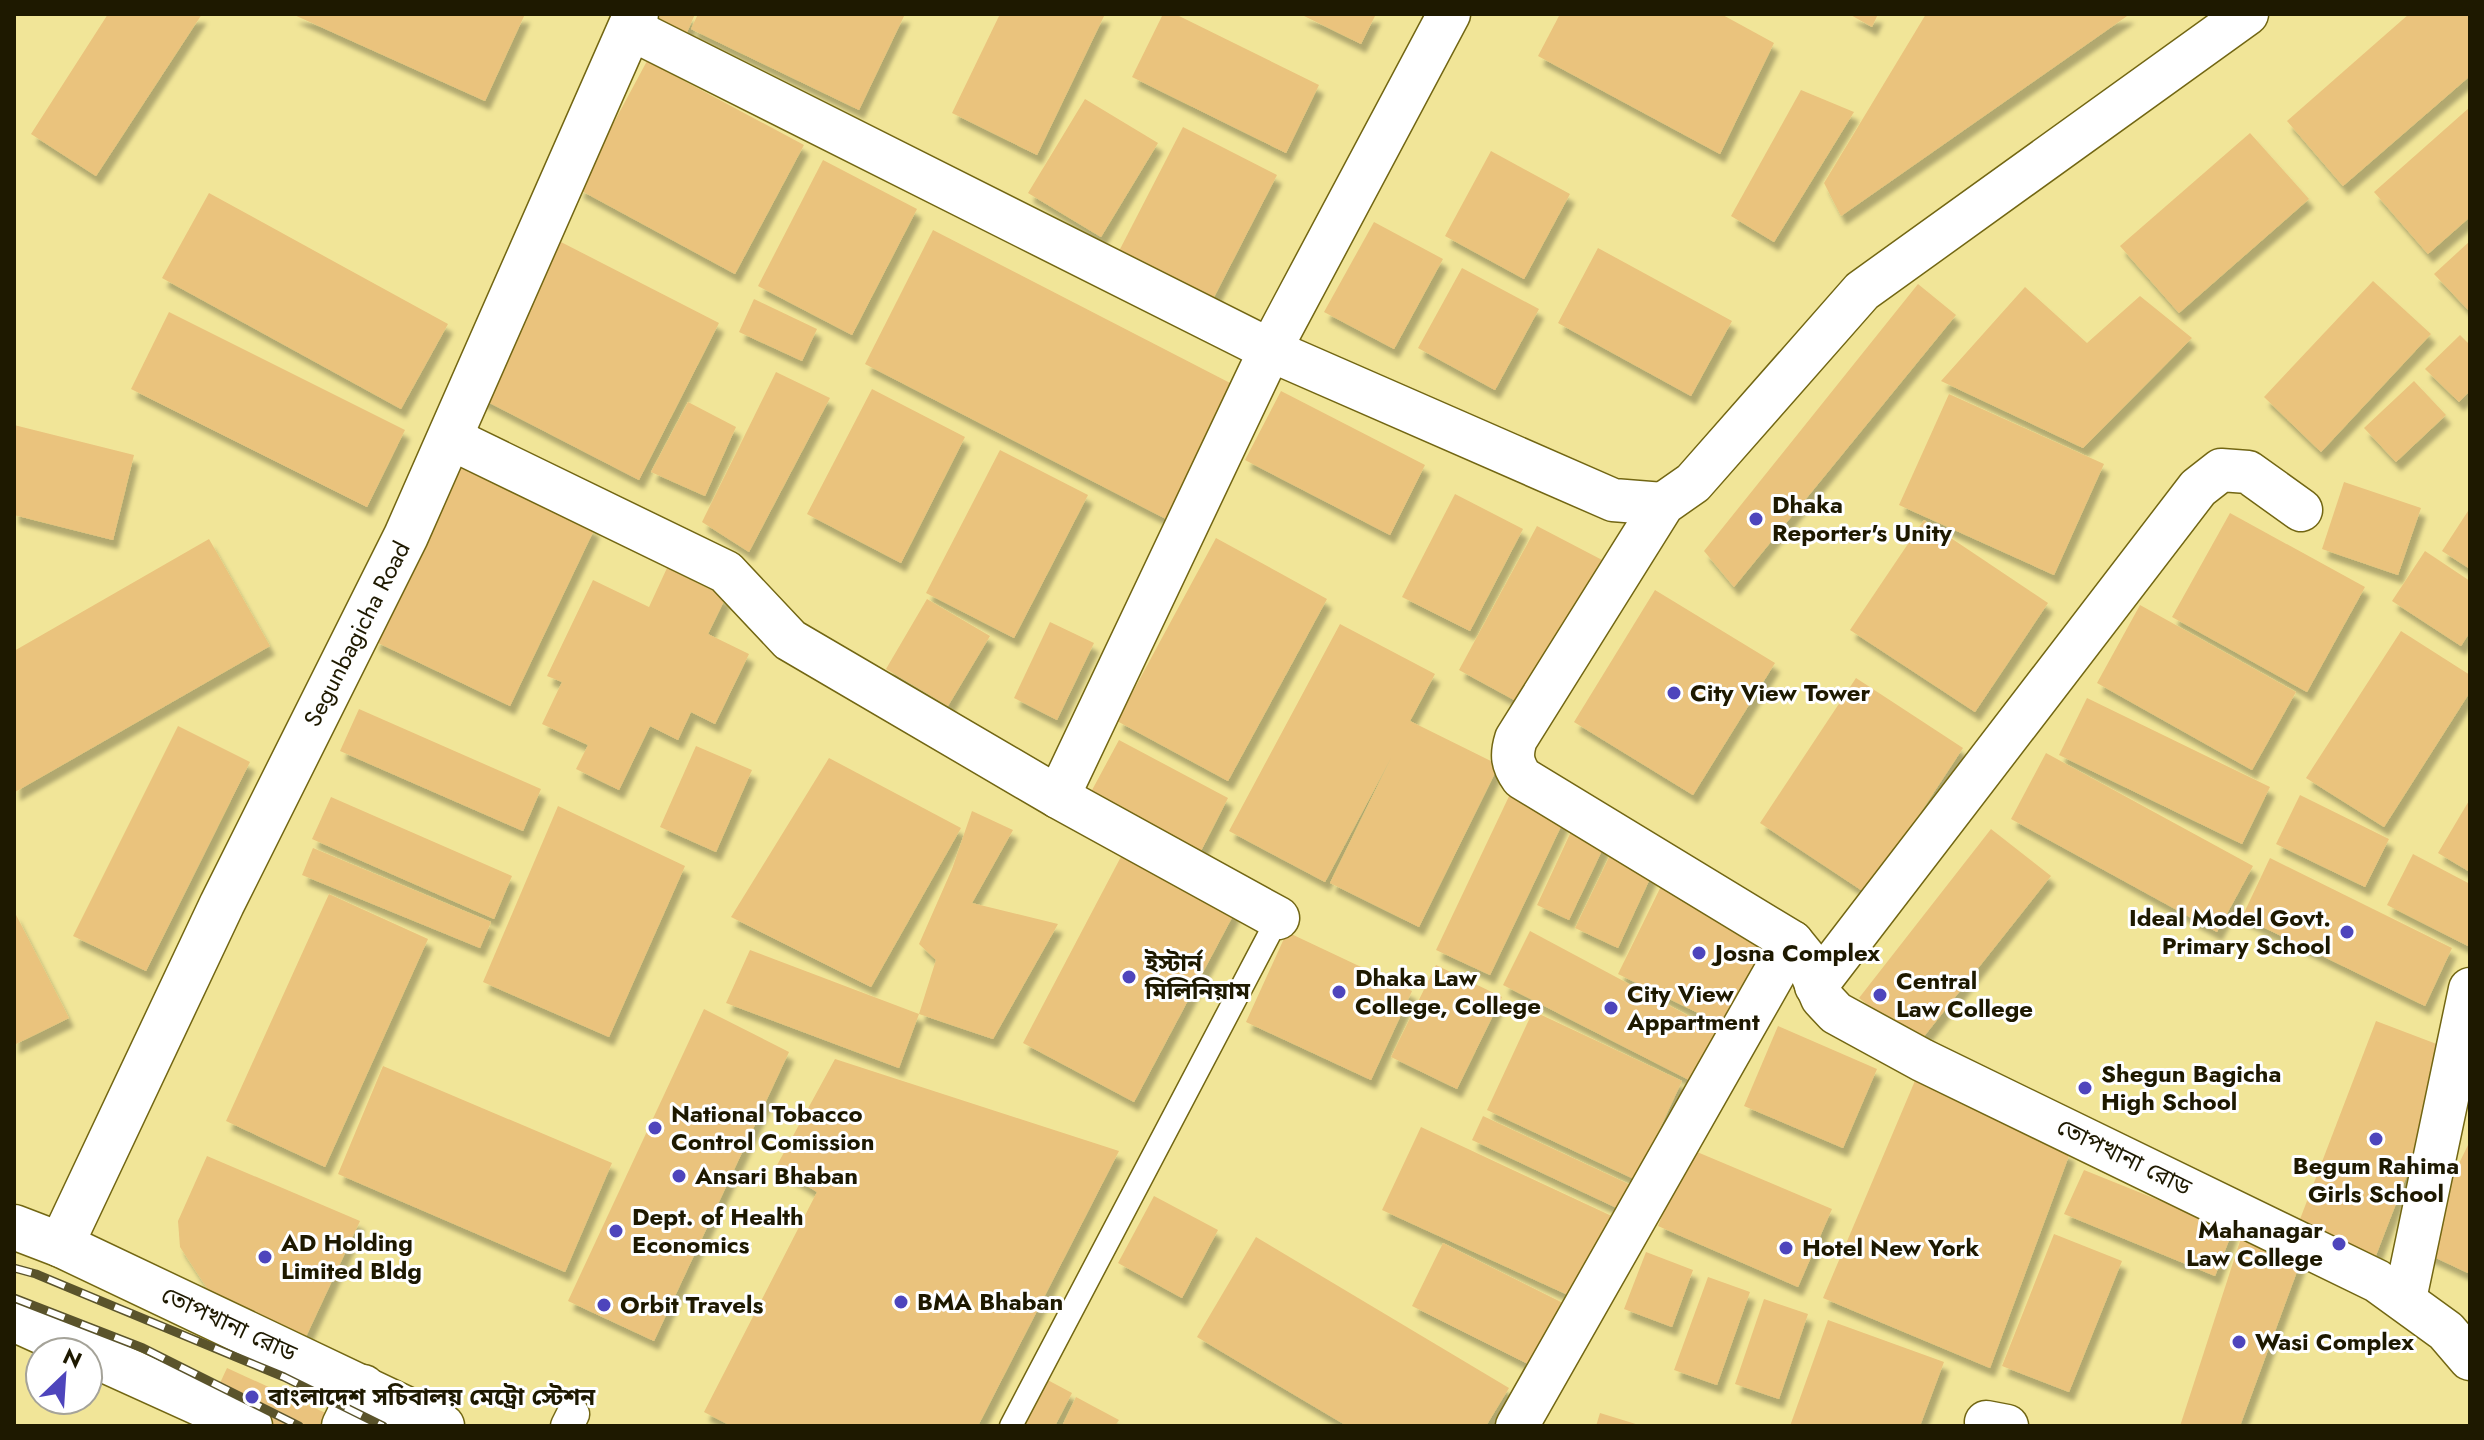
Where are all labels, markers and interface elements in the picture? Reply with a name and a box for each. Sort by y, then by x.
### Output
place label: Dhaka Reporter's Unity [1772,487,1952,550]
marker: Dhaka Reporter's Unity [1747,510,1765,528]
street label: Segunbagicha Road [295,535,418,733]
place label: City View Tower [1690,675,1870,710]
marker: City View Tower [1665,684,1683,702]
place label: Ideal Model Govt. Primary School [2129,900,2331,963]
marker: Ideal Model Govt. Primary School [2338,923,2356,941]
place label: Josna Complex [1711,935,1880,970]
marker: Josna Complex [1690,944,1708,962]
place label: ইস্টার্ন মিলিনিয়াম [1144,945,1251,1008]
place label: Dhaka Law College, College [1355,960,1541,1023]
place label: Central Law College [1896,963,2033,1026]
marker: ইস্টার্ন মিলিনিয়াম [1120,968,1138,986]
place label: City View Appartment [1626,976,1760,1039]
marker: Dhaka Law College, College [1330,983,1348,1001]
marker: Central Law College [1871,986,1889,1004]
marker: City View Appartment [1602,999,1620,1017]
place label: Shegun Bagicha High School [2101,1056,2281,1119]
marker: Shegun Bagicha High School [2076,1079,2094,1097]
place label: National Tobacco Control Comission [671,1096,875,1159]
street label: তোপখানা রোড [2051,1109,2198,1205]
marker: National Tobacco Control Comission [646,1119,664,1137]
marker: Begum Rahima Girls School [2367,1130,2385,1148]
place label: Begum Rahima Girls School [2293,1148,2459,1211]
place label: Ansari Bhaban [694,1158,858,1193]
marker: Ansari Bhaban [670,1167,688,1185]
place label: Dept. of Health Economics [632,1199,804,1262]
place label: Mahanagar Law College [2186,1212,2323,1275]
marker: Dept. of Health Economics [607,1222,625,1240]
place label: AD Holding Limited Bldg [280,1225,422,1288]
place label: Hotel New York [1802,1230,1979,1265]
marker: Mahanagar Law College [2330,1235,2348,1253]
marker: Hotel New York [1777,1239,1795,1257]
marker: AD Holding Limited Bldg [256,1248,274,1266]
street label: তোপখানা রোড [156,1277,304,1371]
place label: BMA Bhaban [917,1284,1063,1319]
place label: Orbit Travels [620,1287,764,1322]
marker: BMA Bhaban [892,1293,910,1311]
marker: Orbit Travels [595,1296,613,1314]
place label: Wasi Complex [2255,1324,2414,1359]
marker: Wasi Complex [2230,1333,2248,1351]
north arrow [24,1336,104,1416]
text: N [58,1340,87,1376]
place label: বাংলাদেশ সচিবালয় মেট্রো স্টেশন [267,1379,596,1414]
marker: বাংলাদেশ সচিবালয় মেট্রো স্টেশন [243,1388,261,1406]

